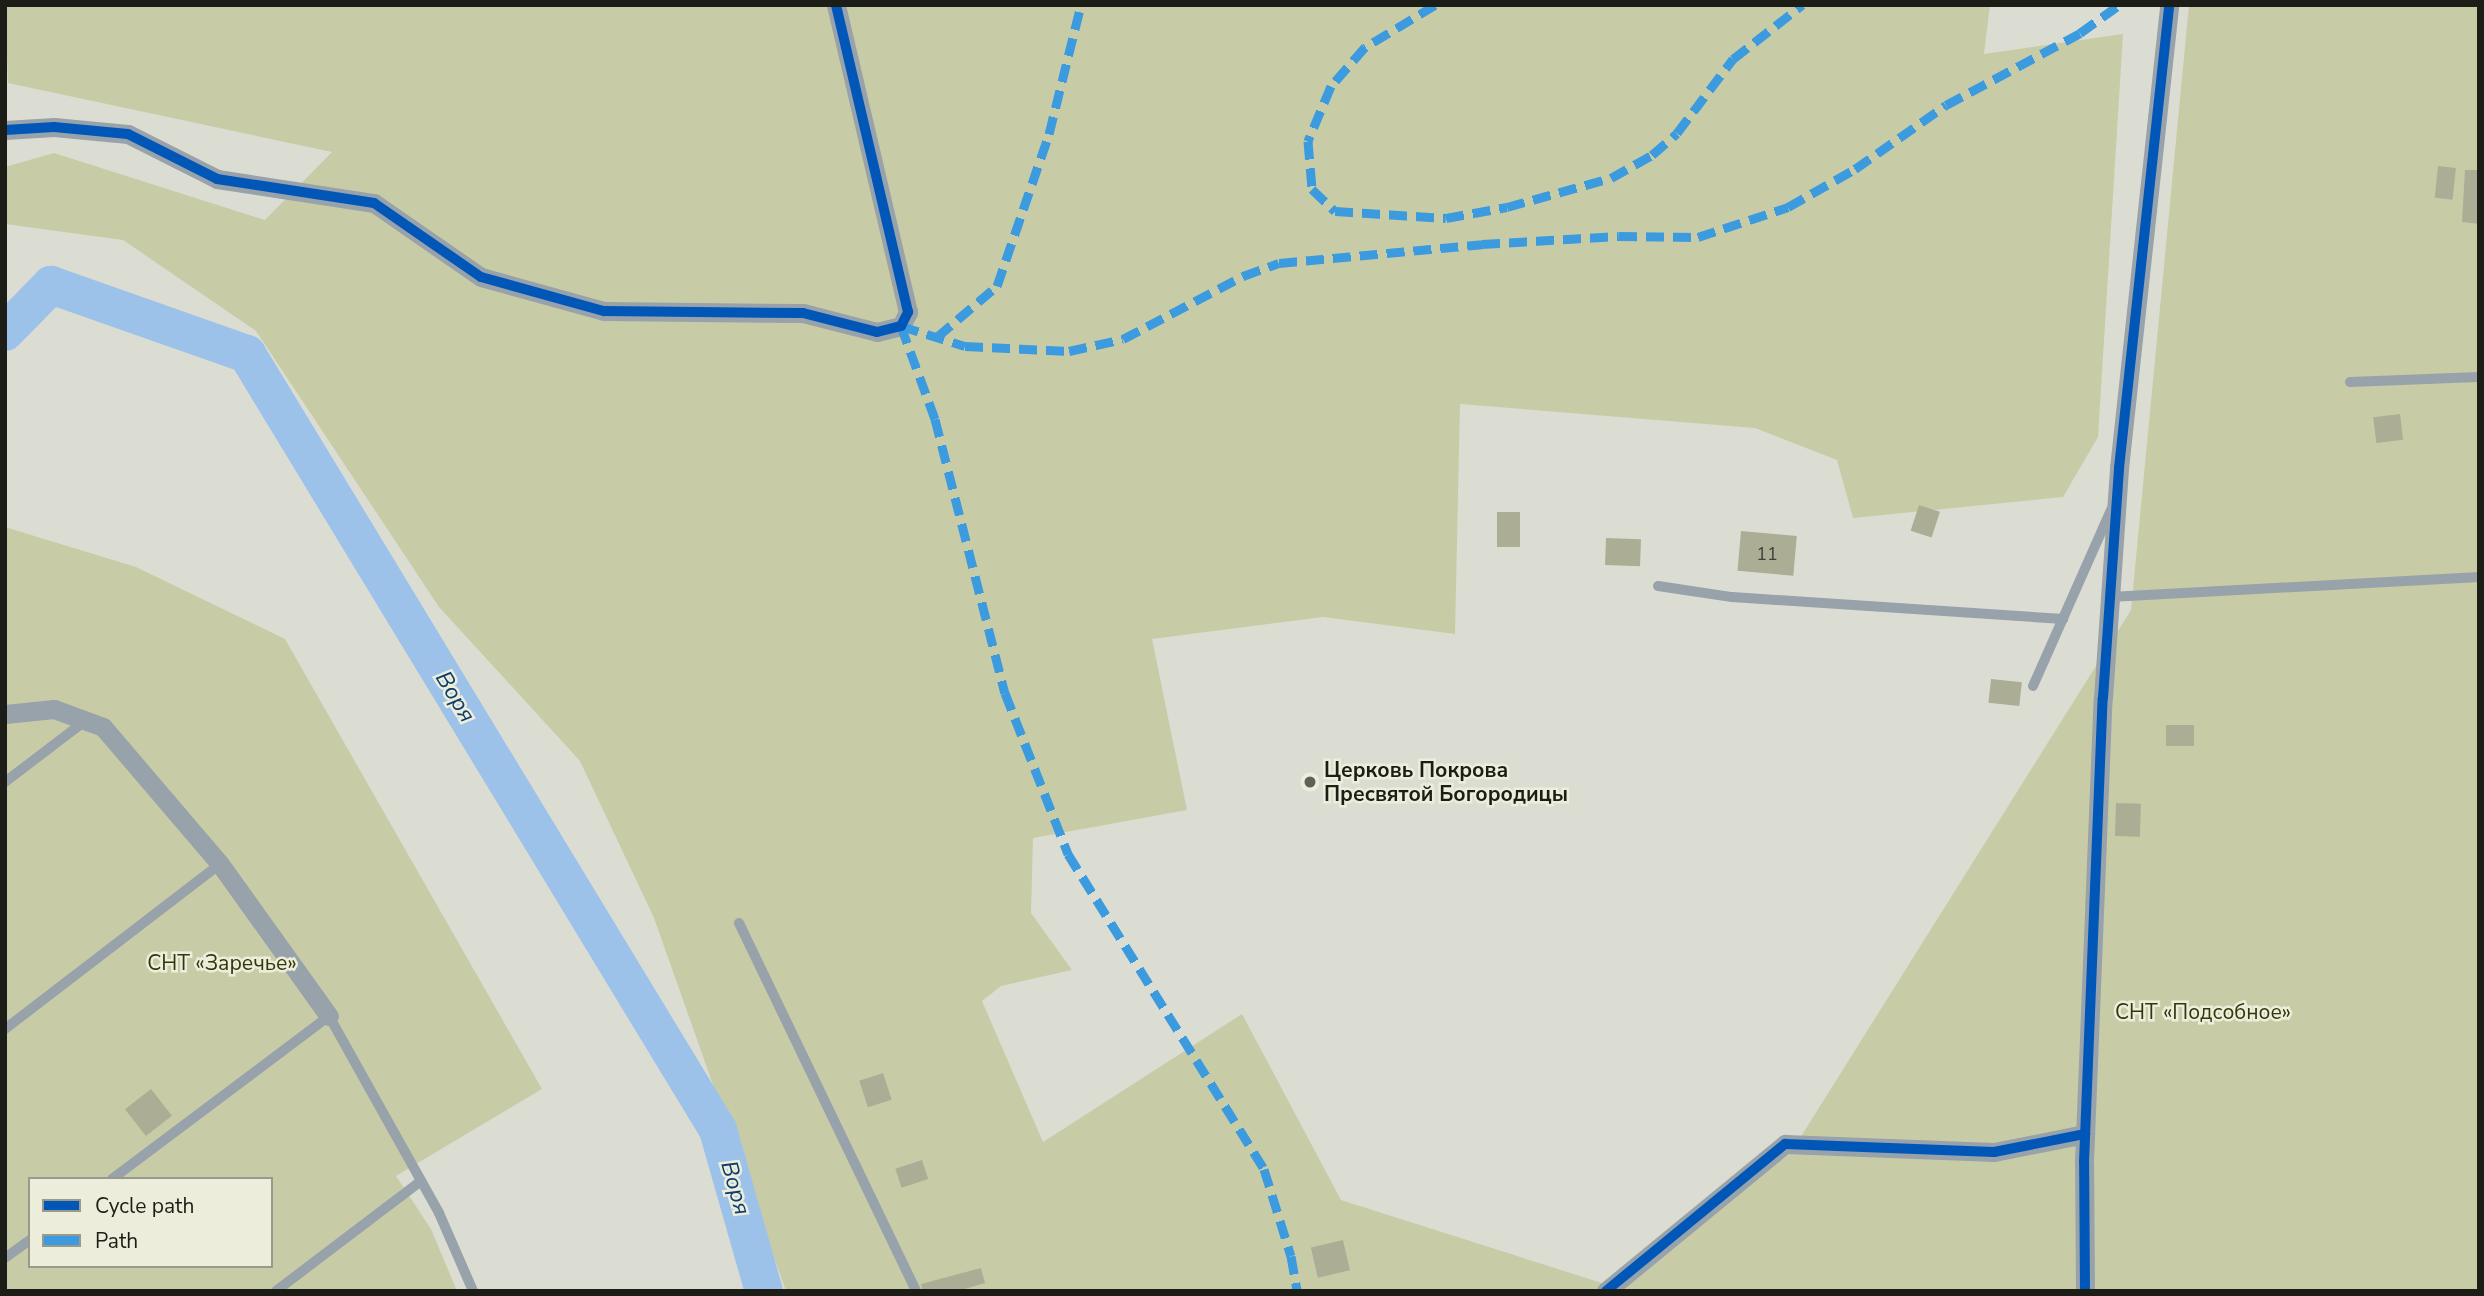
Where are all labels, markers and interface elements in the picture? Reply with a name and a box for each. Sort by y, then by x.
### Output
house number: 11 [1756,543,1778,565]
water label: Воря [429,666,481,728]
place label: Церковь Покрова Пресвятой Богородицы [1324,757,1568,807]
marker: Церковь Покрова Пресвятой Богородицы [1302,774,1318,790]
park label: СНТ «Заречье» [147,950,297,976]
park label: СНТ «Подсобное» [2115,999,2291,1025]
water label: Воря [714,1158,756,1218]
legend [28,1177,273,1268]
text: Cycle path [95,1192,194,1220]
text: Path [95,1227,138,1255]

